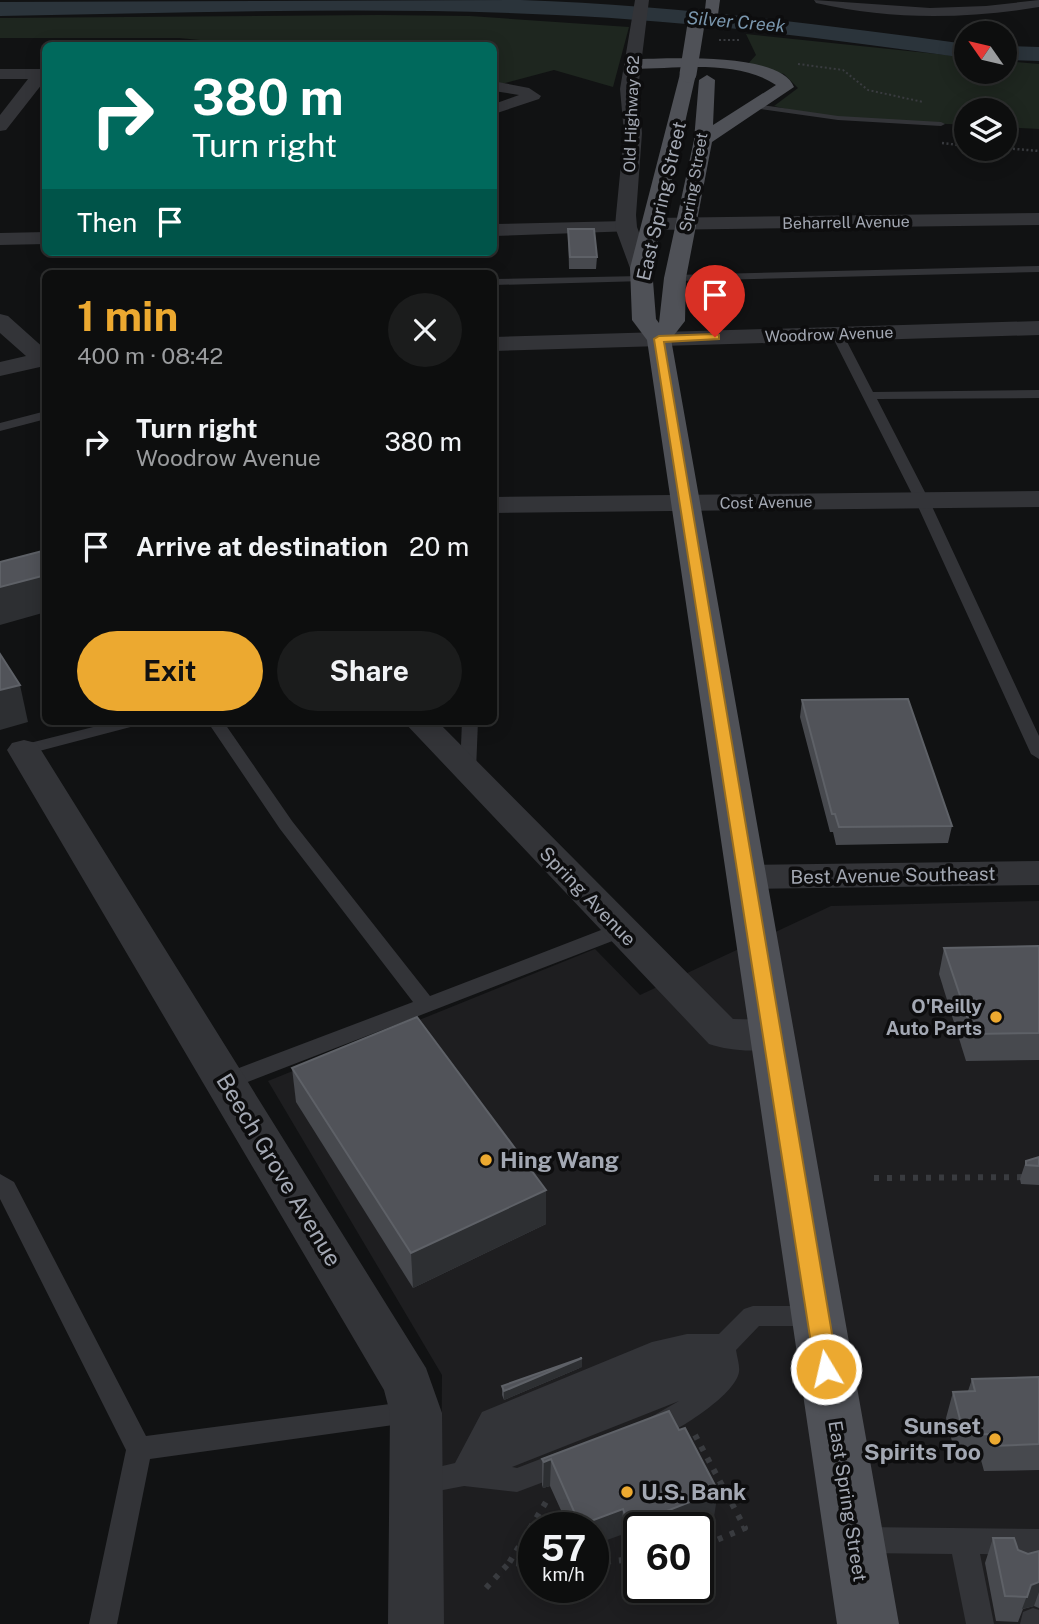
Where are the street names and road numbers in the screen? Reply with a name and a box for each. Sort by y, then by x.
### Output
street label: Old Highway 62 [620,55,643,173]
street label: East Spring Street [632,119,690,283]
street label: Spring Street [675,131,712,233]
street label: Beharrell Avenue [782,212,910,233]
street label: Woodrow Avenue [764,323,894,346]
street label: Cost Avenue [719,492,813,513]
street label: Spring Avenue [535,842,641,950]
street label: Best Avenue Southeast [790,862,996,888]
street label: Beech Grove Avenue [211,1068,348,1271]
street label: East Spring Street [824,1419,872,1583]

